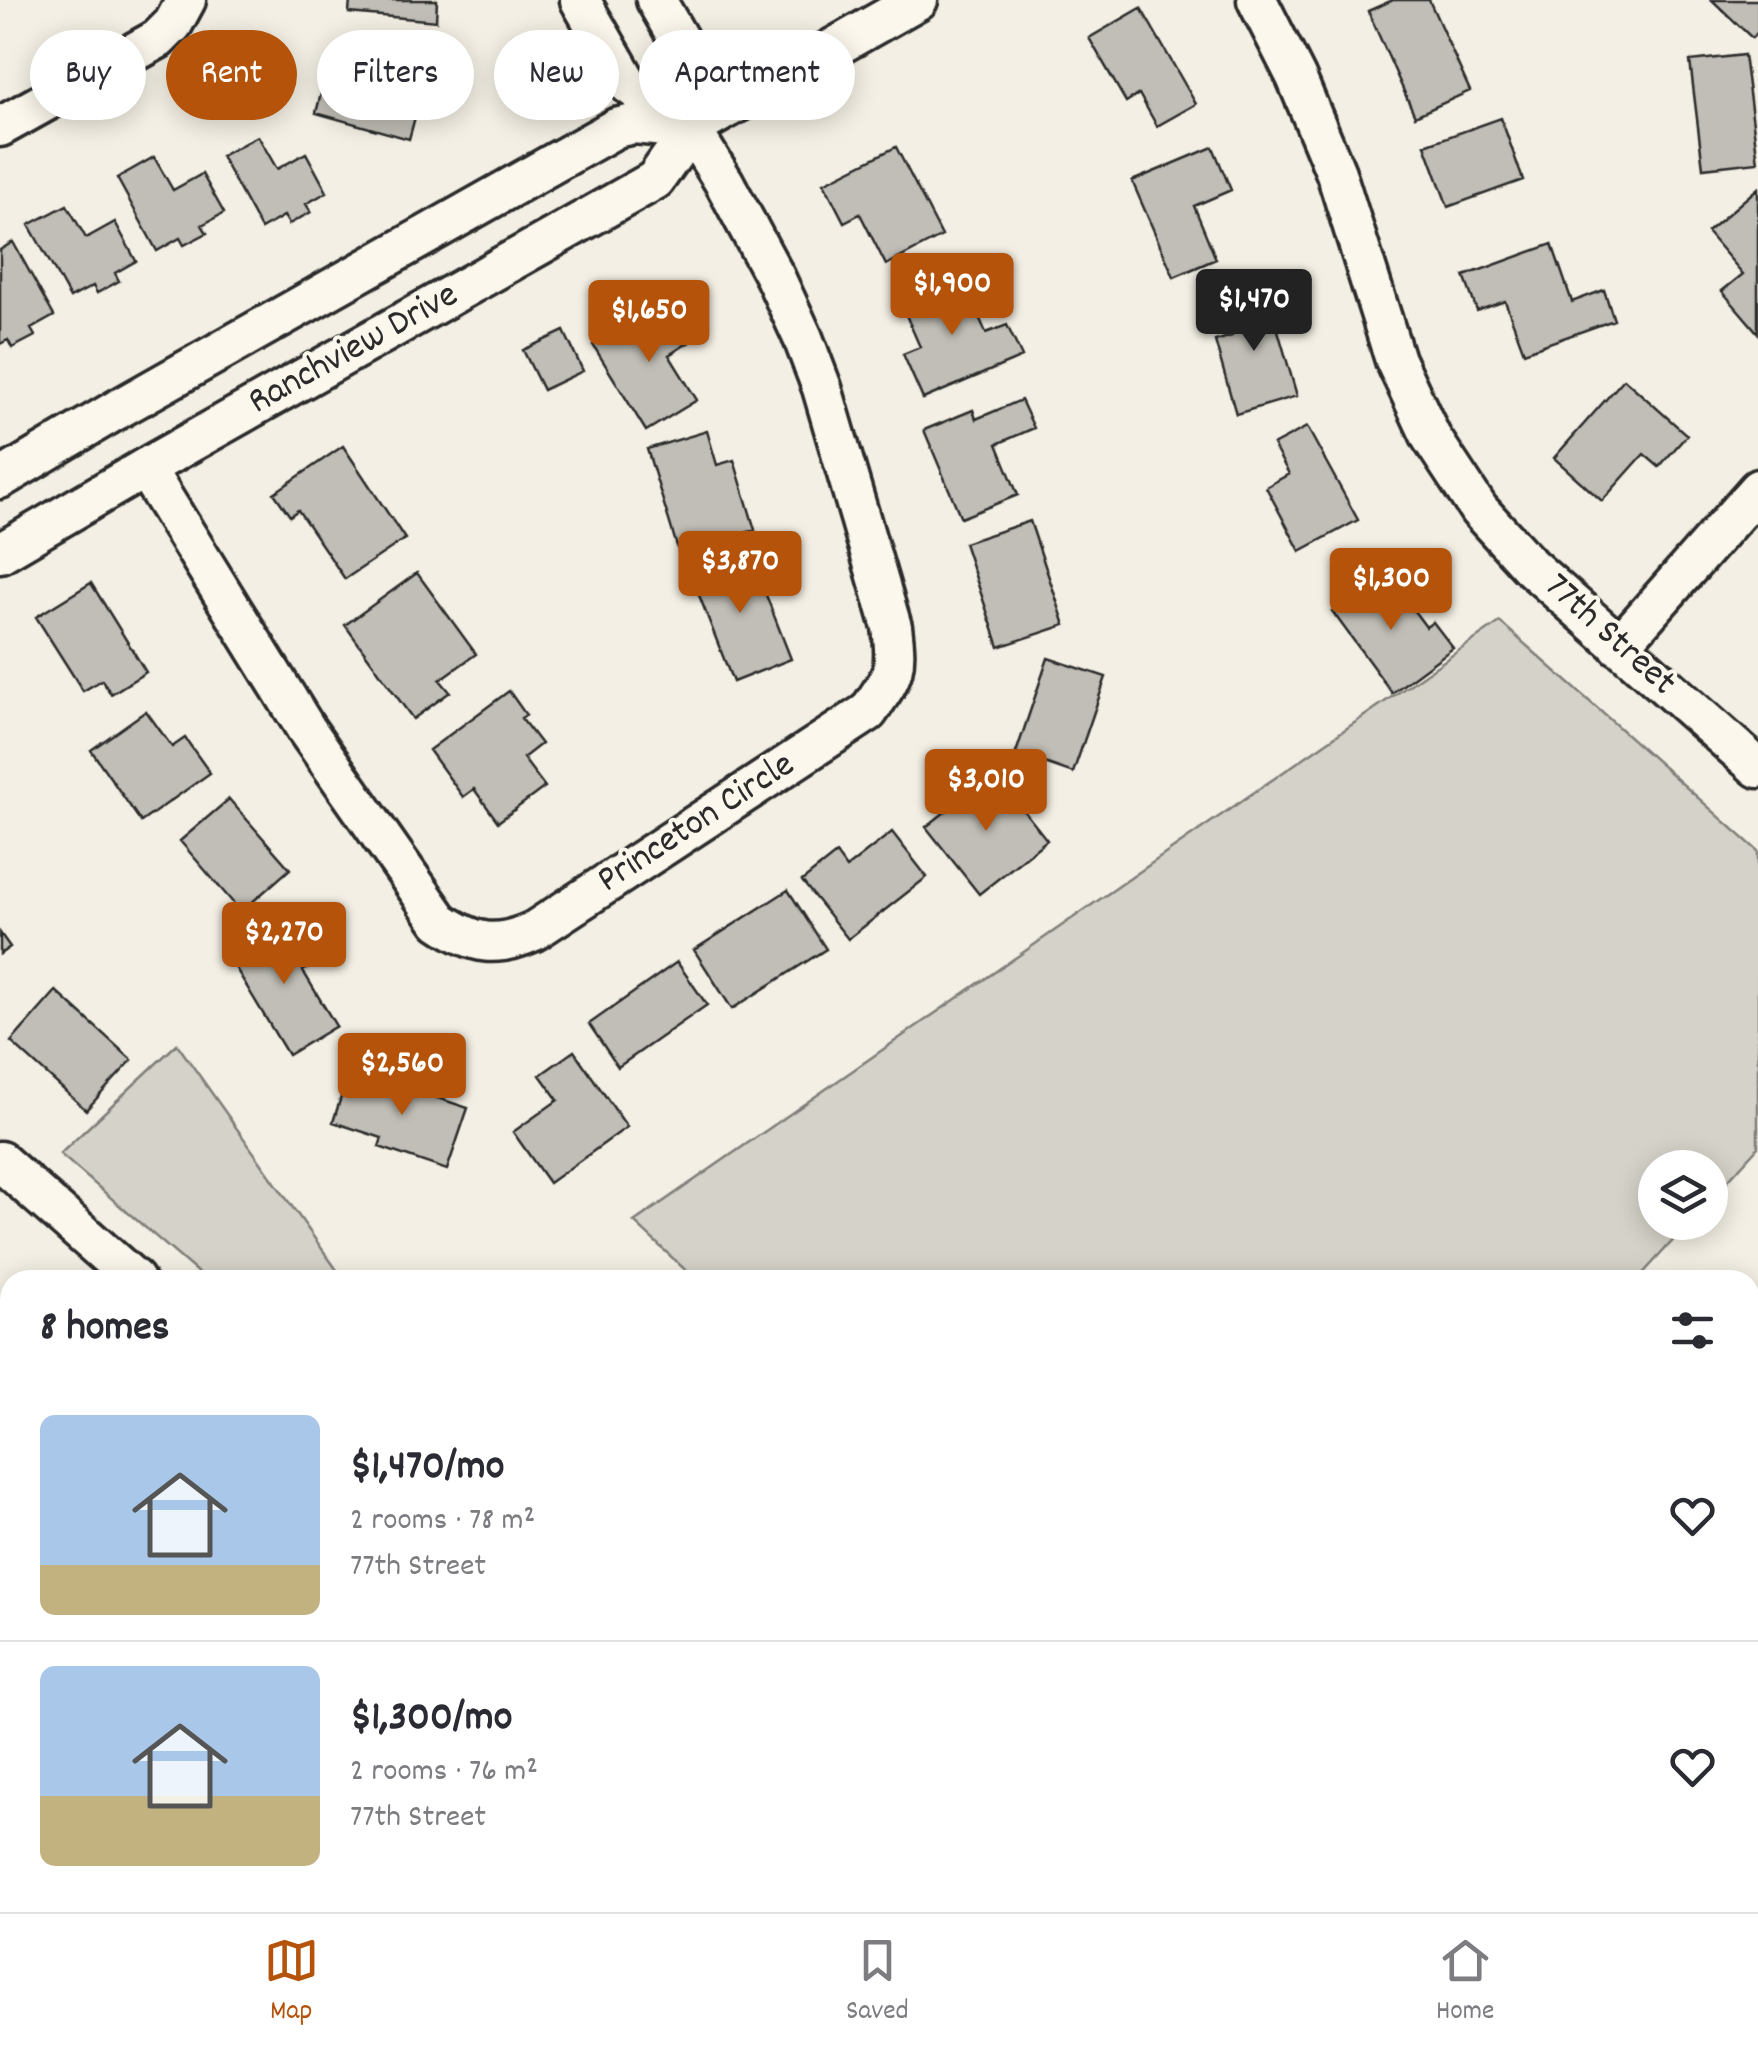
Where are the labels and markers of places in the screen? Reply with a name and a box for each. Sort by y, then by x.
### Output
pin: $1,900 [871,253,1033,338]
pin: $1,470 [1173,269,1335,354]
pin: $1,650 [568,280,730,365]
pin: $3,870 [659,531,821,616]
pin: $1,300 [1310,548,1472,633]
pin: $3,010 [905,749,1067,834]
pin: $2,270 [203,902,365,987]
pin: $2,560 [321,1033,483,1118]

